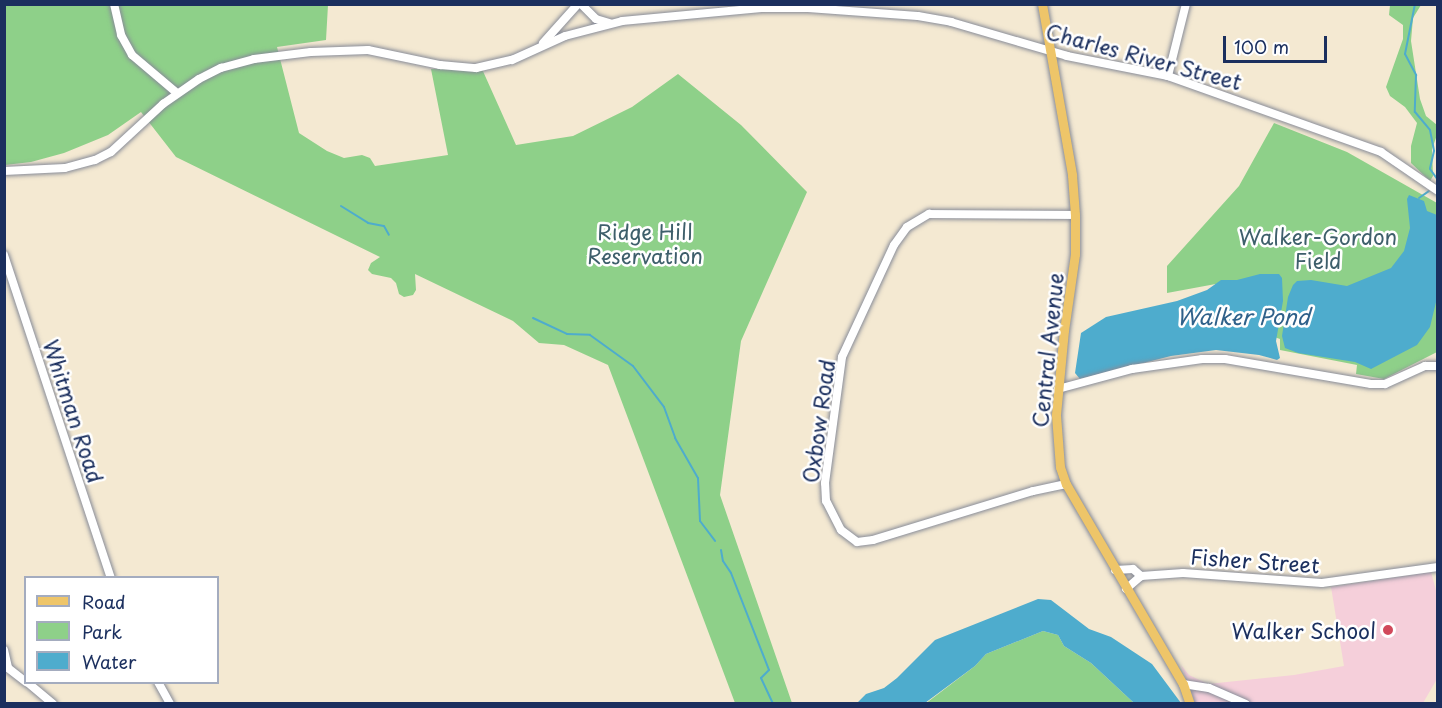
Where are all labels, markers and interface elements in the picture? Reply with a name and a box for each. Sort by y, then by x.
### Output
street label: Charles River Street [1042,17,1246,95]
scale bar [1226,24,1330,62]
text: 100 m [1234,33,1289,60]
park label: Ridge Hill Reservation [587,218,703,268]
park label: Walker-Gordon Field [1239,223,1397,273]
street label: Central Avenue [1026,272,1068,428]
water label: Walker Pond [1175,303,1311,329]
street label: Whitman Road [39,336,109,486]
street label: Oxbow Road [797,358,839,484]
street label: Fisher Street [1189,543,1321,577]
legend [24,576,219,684]
text: Road [82,588,126,615]
place label: Walker School [1229,617,1376,643]
text: Park [82,618,122,645]
marker: Walker School [1381,623,1395,637]
text: Water [82,648,136,675]

